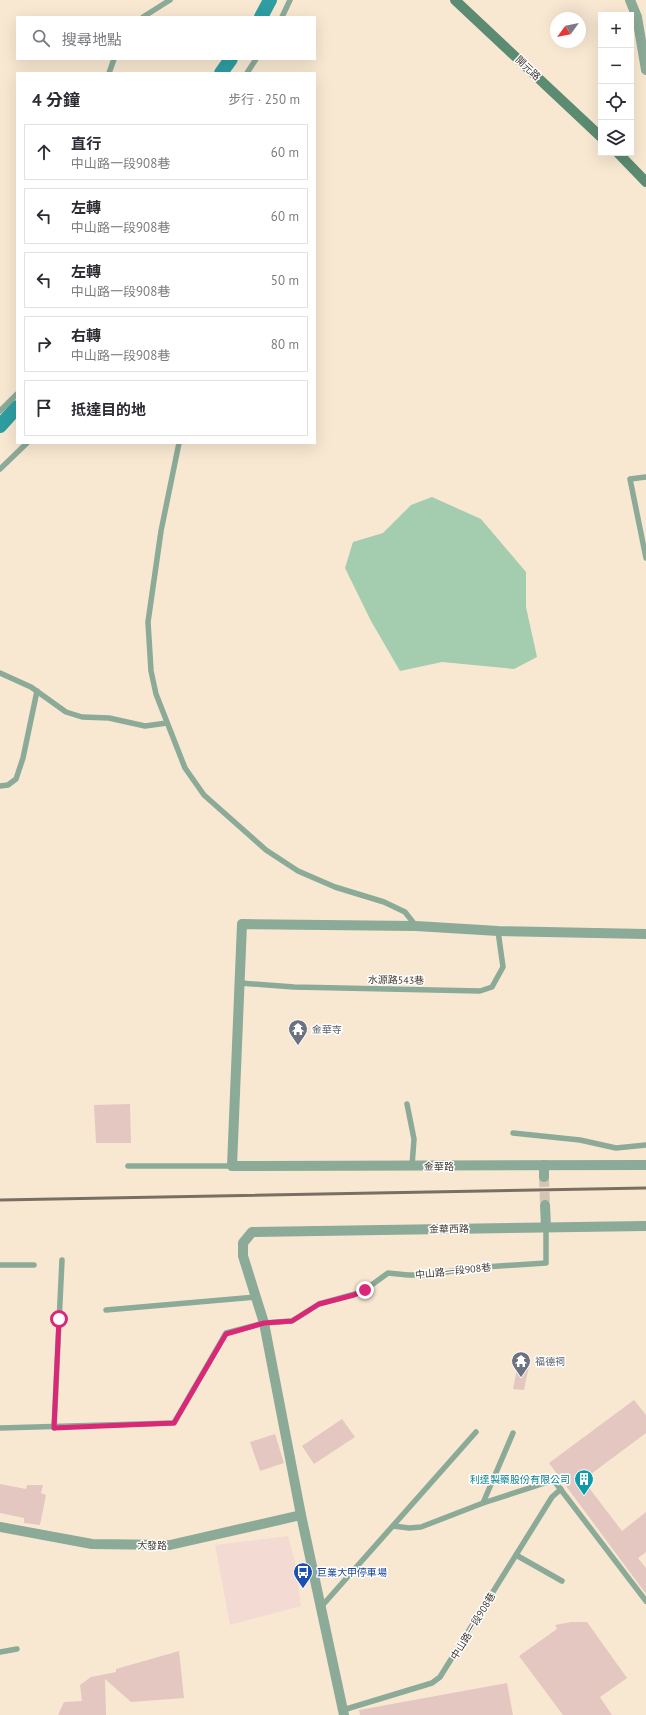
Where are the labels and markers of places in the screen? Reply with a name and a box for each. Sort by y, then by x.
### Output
temple icon: 金華寺 [287,1018,309,1046]
place label: 金華寺 [312,1023,342,1036]
temple icon: 福德祠 [510,1350,532,1378]
place label: 福德祠 [535,1355,565,1368]
building icon: 利達製藥股份有限公司 [573,1468,595,1496]
place label: 利達製藥股份有限公司 [470,1473,570,1486]
bus stop icon: 巨業大甲停車場 [292,1561,314,1589]
place label: 巨業大甲停車場 [317,1566,387,1579]

